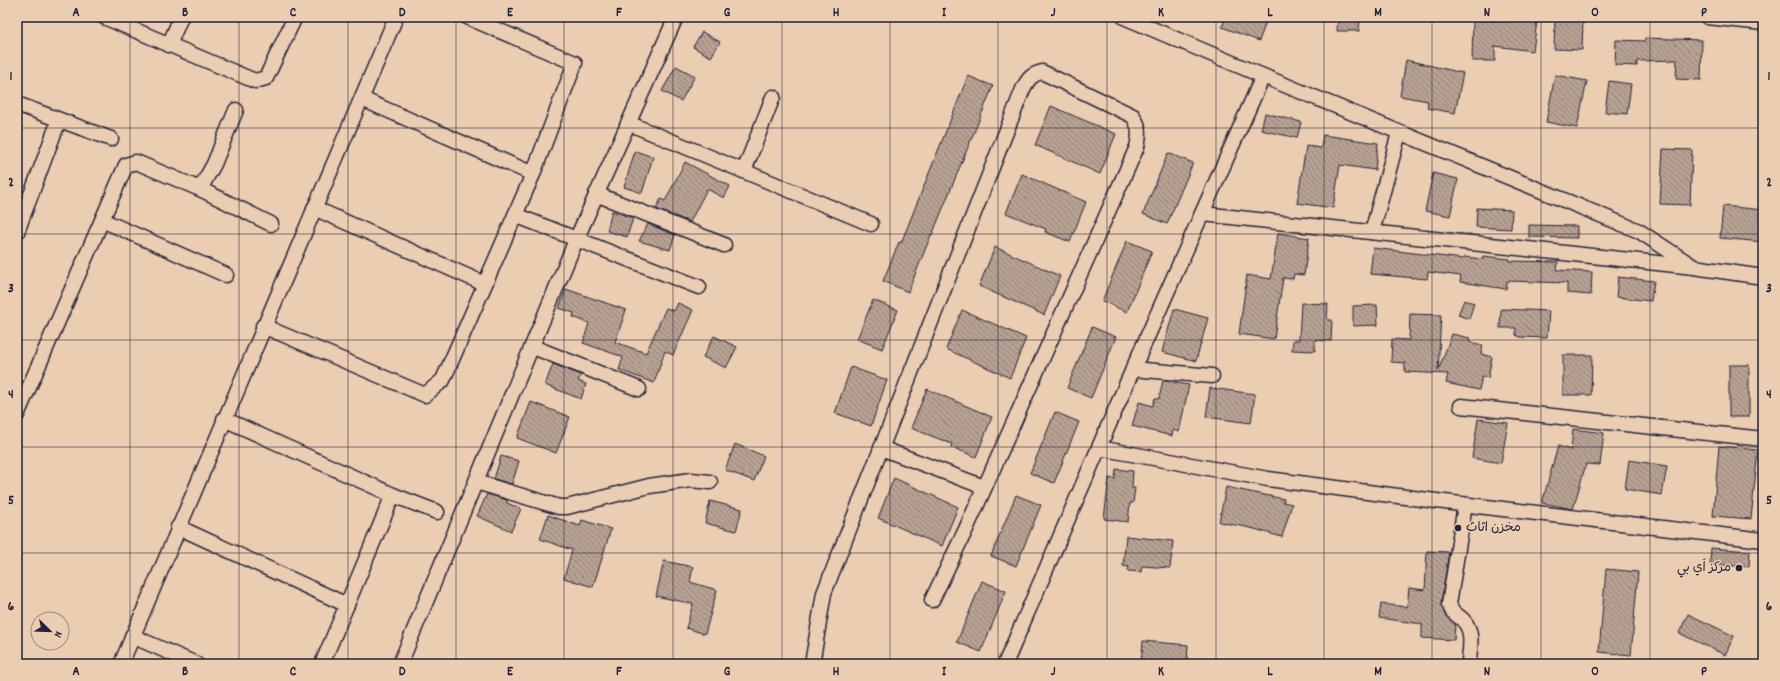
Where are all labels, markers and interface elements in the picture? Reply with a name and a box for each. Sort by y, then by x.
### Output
text: A [72,4,80,23]
text: B [182,4,188,23]
text: C [290,4,297,23]
text: D [399,4,406,23]
text: E [507,4,514,23]
text: F [616,4,622,23]
text: G [724,4,731,23]
text: H [833,4,840,23]
text: I [942,4,947,23]
text: J [1051,4,1056,23]
text: K [1158,4,1164,23]
text: L [1267,4,1273,23]
text: M [1374,4,1382,23]
text: N [1484,4,1490,23]
text: O [1591,4,1599,23]
text: P [1701,4,1707,23]
text: 1 [10,68,13,87]
text: 1 [1768,68,1771,87]
text: 2 [8,174,14,193]
text: 2 [1766,174,1772,193]
text: 3 [8,280,14,299]
text: 3 [1766,280,1772,299]
text: 4 [8,386,14,405]
text: 4 [1766,386,1772,405]
text: 5 [8,492,14,511]
text: 5 [1766,492,1772,511]
place label: مخزن اثاث [1466,519,1521,538]
marker: مخزن اثاث [1453,523,1463,533]
place label: مركز اَي بي [1677,558,1731,578]
marker: مركز اَي بي [1734,563,1744,573]
text: 6 [8,598,15,617]
text: 6 [1766,598,1773,617]
north arrow [30,611,70,651]
text: N [49,628,66,640]
text: A [72,663,80,681]
text: B [182,663,188,681]
text: C [290,663,297,681]
text: D [399,663,406,681]
text: E [507,663,514,681]
text: F [616,663,622,681]
text: G [724,663,731,681]
text: H [833,663,840,681]
text: I [942,663,947,681]
text: J [1051,663,1056,681]
text: K [1158,663,1164,681]
text: L [1267,663,1273,681]
text: M [1374,663,1382,681]
text: N [1484,663,1490,681]
text: O [1591,663,1599,681]
text: P [1701,663,1707,681]

